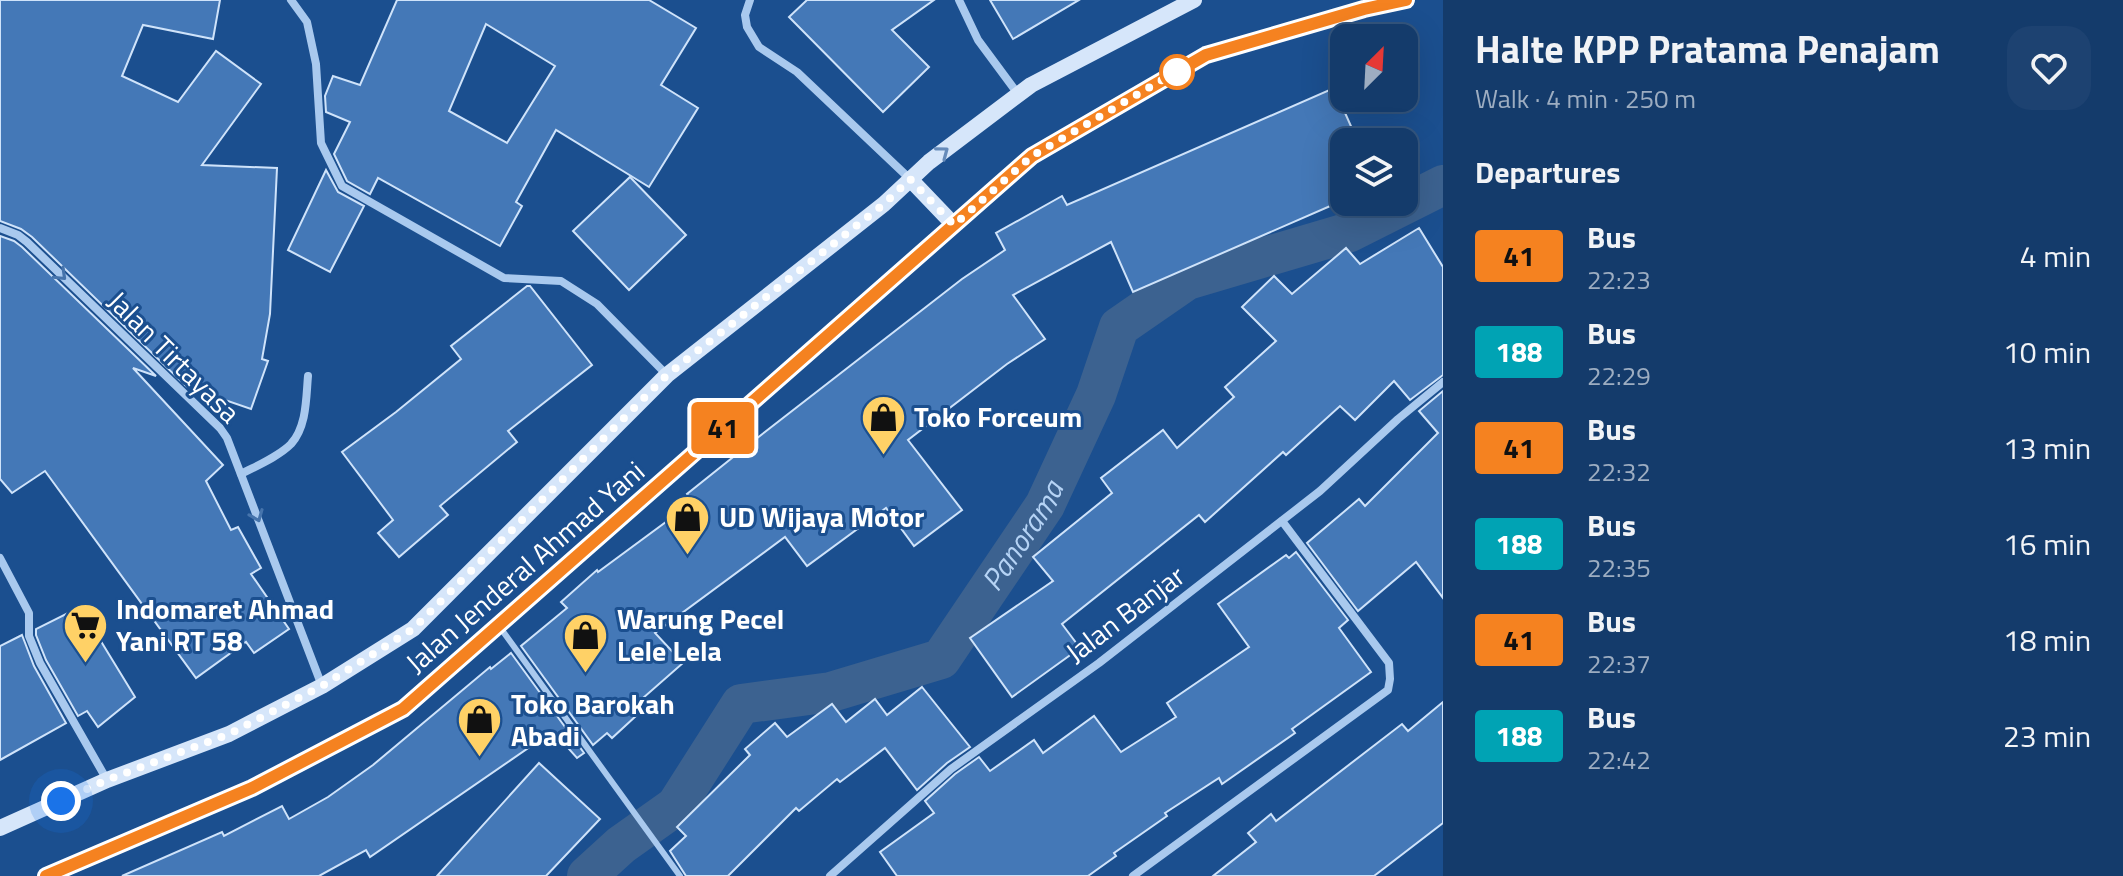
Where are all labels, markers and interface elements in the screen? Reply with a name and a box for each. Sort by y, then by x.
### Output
text: Halte KPP Pratama Penajam [1475,20,1940,78]
north arrow [1330,24,1418,112]
map controls [1330,24,1418,216]
button: heart [2007,26,2091,110]
unlabelled marker [1160,55,1194,89]
text: Walk · 4 min · 250 m [1475,79,1696,118]
button: layers [1330,128,1418,216]
one-way arrow [934,147,948,161]
text: Departures [1475,149,1620,195]
text: Bus [1587,214,1636,260]
text: 4 min [2020,233,2091,279]
text: 41 [1503,234,1535,277]
text: 22:23 [1587,260,1651,299]
one-way arrow [52,265,66,280]
street label: Jalan Tirtayasa [98,280,251,433]
text: Bus [1587,310,1636,356]
text: 10 min [2003,329,2091,375]
text: 188 [1495,330,1543,373]
text: 22:29 [1587,356,1651,395]
shop icon: Toko Forceum [859,393,907,456]
place label: Toko Forceum [914,395,1082,438]
line badge: 41 [687,402,759,454]
text: 41 [707,406,739,449]
text: Bus [1587,406,1636,452]
text: 13 min [2003,425,2091,471]
text: 41 [1503,426,1535,469]
street label: Jalan Jenderal Ahmad Yani [396,450,654,683]
text: 22:32 [1587,452,1651,491]
water label: Panorama [969,471,1076,600]
shop icon: UD Wijaya Motor [664,493,712,556]
place label: UD Wijaya Motor [719,495,924,538]
text: Bus [1587,502,1636,548]
one-way arrow [247,508,264,522]
text: 16 min [2003,521,2091,567]
text: 188 [1495,522,1543,565]
text: 22:35 [1587,548,1651,587]
street label: Jalan Banjar [1056,554,1194,673]
place label: Indomaret Ahmad Yani RT 58 [116,587,334,662]
place label: Warung Pecel Lele Lela [617,597,784,672]
text: Bus [1587,598,1636,644]
supermarket icon: Indomaret Ahmad Yani RT 58 [61,601,109,664]
shop icon: Warung Pecel Lele Lela [562,611,610,674]
text: 18 min [2003,617,2091,663]
text: 41 [1503,618,1535,661]
text: 22:37 [1587,644,1651,683]
place label: Toko Barokah Abadi [511,682,675,757]
text: Bus [1587,694,1636,740]
shop icon: Toko Barokah Abadi [456,696,504,759]
text: 23 min [2003,713,2091,759]
text: 188 [1495,714,1543,757]
text: 22:42 [1587,740,1651,779]
your location [41,781,81,821]

